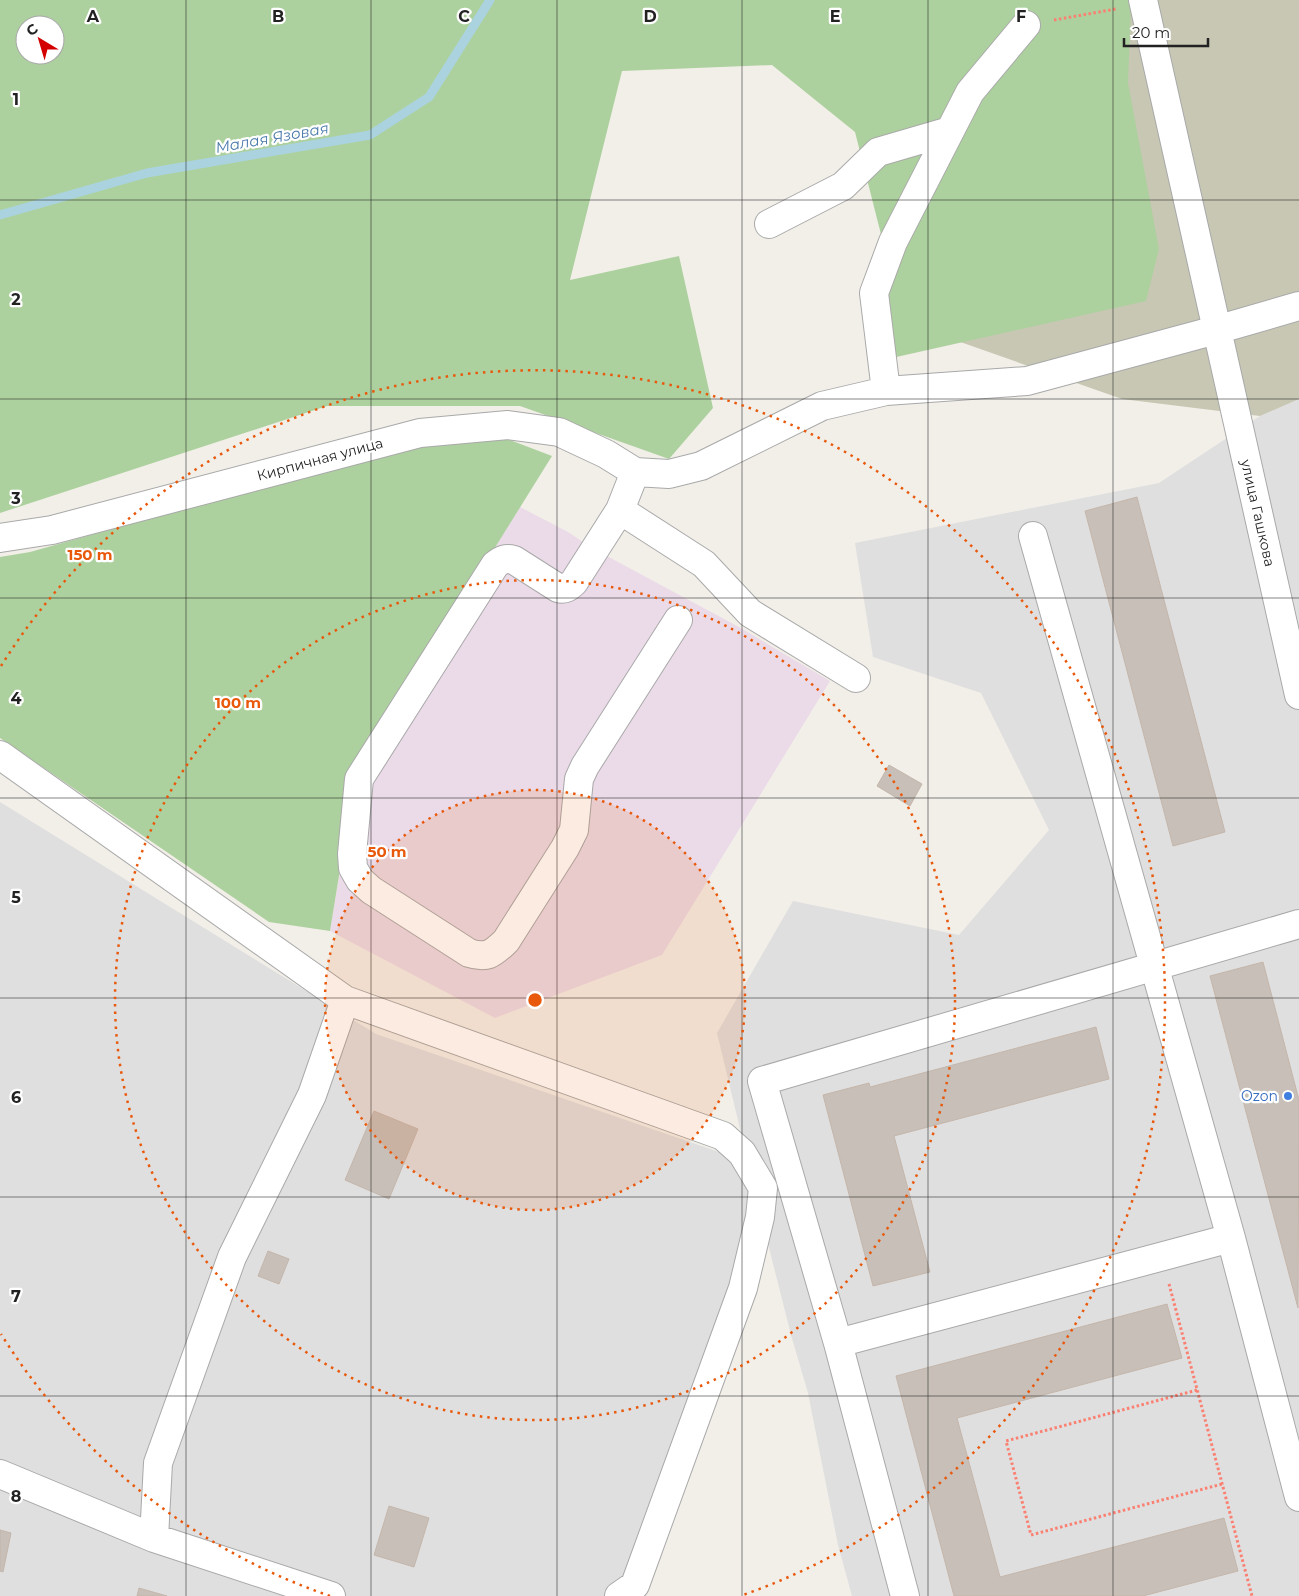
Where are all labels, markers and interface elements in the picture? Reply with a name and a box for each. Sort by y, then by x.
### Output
text: A [86,7,100,26]
text: B [272,7,284,26]
text: C [458,7,470,26]
text: D [643,7,657,26]
text: E [830,7,840,26]
text: F [1016,7,1026,26]
north arrow [15,15,65,65]
scale bar [1124,15,1208,47]
text: С [22,20,42,40]
text: 20 m [1132,23,1170,42]
text: 1 [13,90,19,109]
water label: Малая Язовая [214,118,330,157]
text: 2 [11,290,21,309]
street label: Кирпичная улица [255,434,385,484]
street label: улица Гашкова [1237,457,1279,568]
text: 3 [10,489,21,508]
text: 150 m [68,545,112,564]
text: 4 [10,689,22,708]
text: 100 m [215,693,261,712]
text: 50 m [367,842,407,861]
text: 5 [11,888,21,907]
centre of rings [526,991,544,1009]
place label: Ozon [1241,1087,1278,1105]
text: 6 [11,1088,21,1107]
marker: Ozon [1282,1090,1294,1102]
text: 7 [11,1287,21,1306]
text: 8 [11,1487,21,1506]

